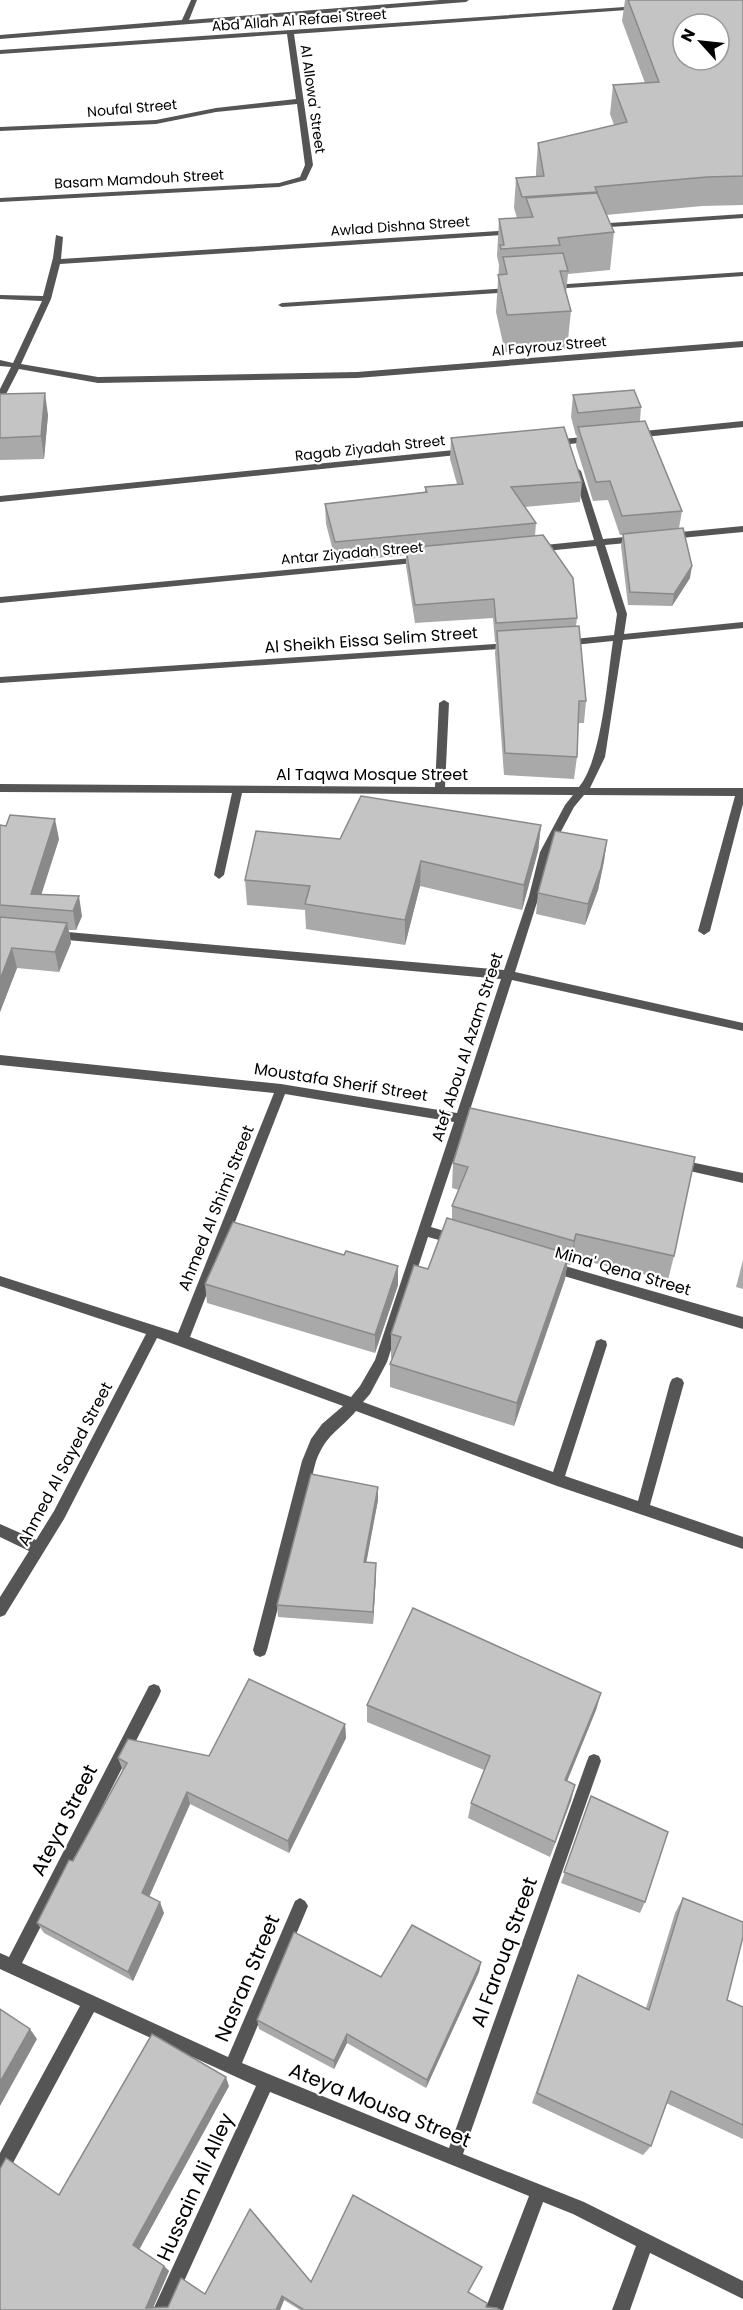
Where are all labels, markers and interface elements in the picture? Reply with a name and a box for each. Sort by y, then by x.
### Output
street label: Abd Allah Al Refaei Street [211,4,387,36]
north arrow [671,12,731,72]
text: N [675,25,701,46]
street label: Al Allowa' Street [295,43,331,155]
street label: Noufal Street [86,94,178,122]
street label: Basam Mamdouh Street [54,165,224,193]
street label: Awlad Dishna Street [330,211,470,241]
street label: Al Fayrouz Street [491,331,607,361]
street label: Ragab Ziyadah Street [294,430,446,466]
street label: Antar Ziyadah Street [280,537,424,569]
street label: Al Sheikh Eissa Selim Street [263,621,479,659]
street label: Al Taqwa Mosque Street [276,763,468,786]
street label: Atef Abou Al Azam Street [425,949,509,1145]
street label: Moustafa Sherif Street [253,1057,430,1107]
street label: Ahmed Al Shimi Street [172,1122,260,1294]
street label: Mina' Qena Street [552,1241,694,1301]
street label: Ahmed Al Sayed Street [12,1378,118,1550]
street label: Ateya Street [24,1759,104,1881]
street label: Al Farouq Street [464,1873,544,2031]
street label: Nasran Street [208,1910,286,2046]
street label: Ateya Mousa Street [285,2056,475,2154]
street label: Hussain Ali Alley [150,2108,240,2266]

